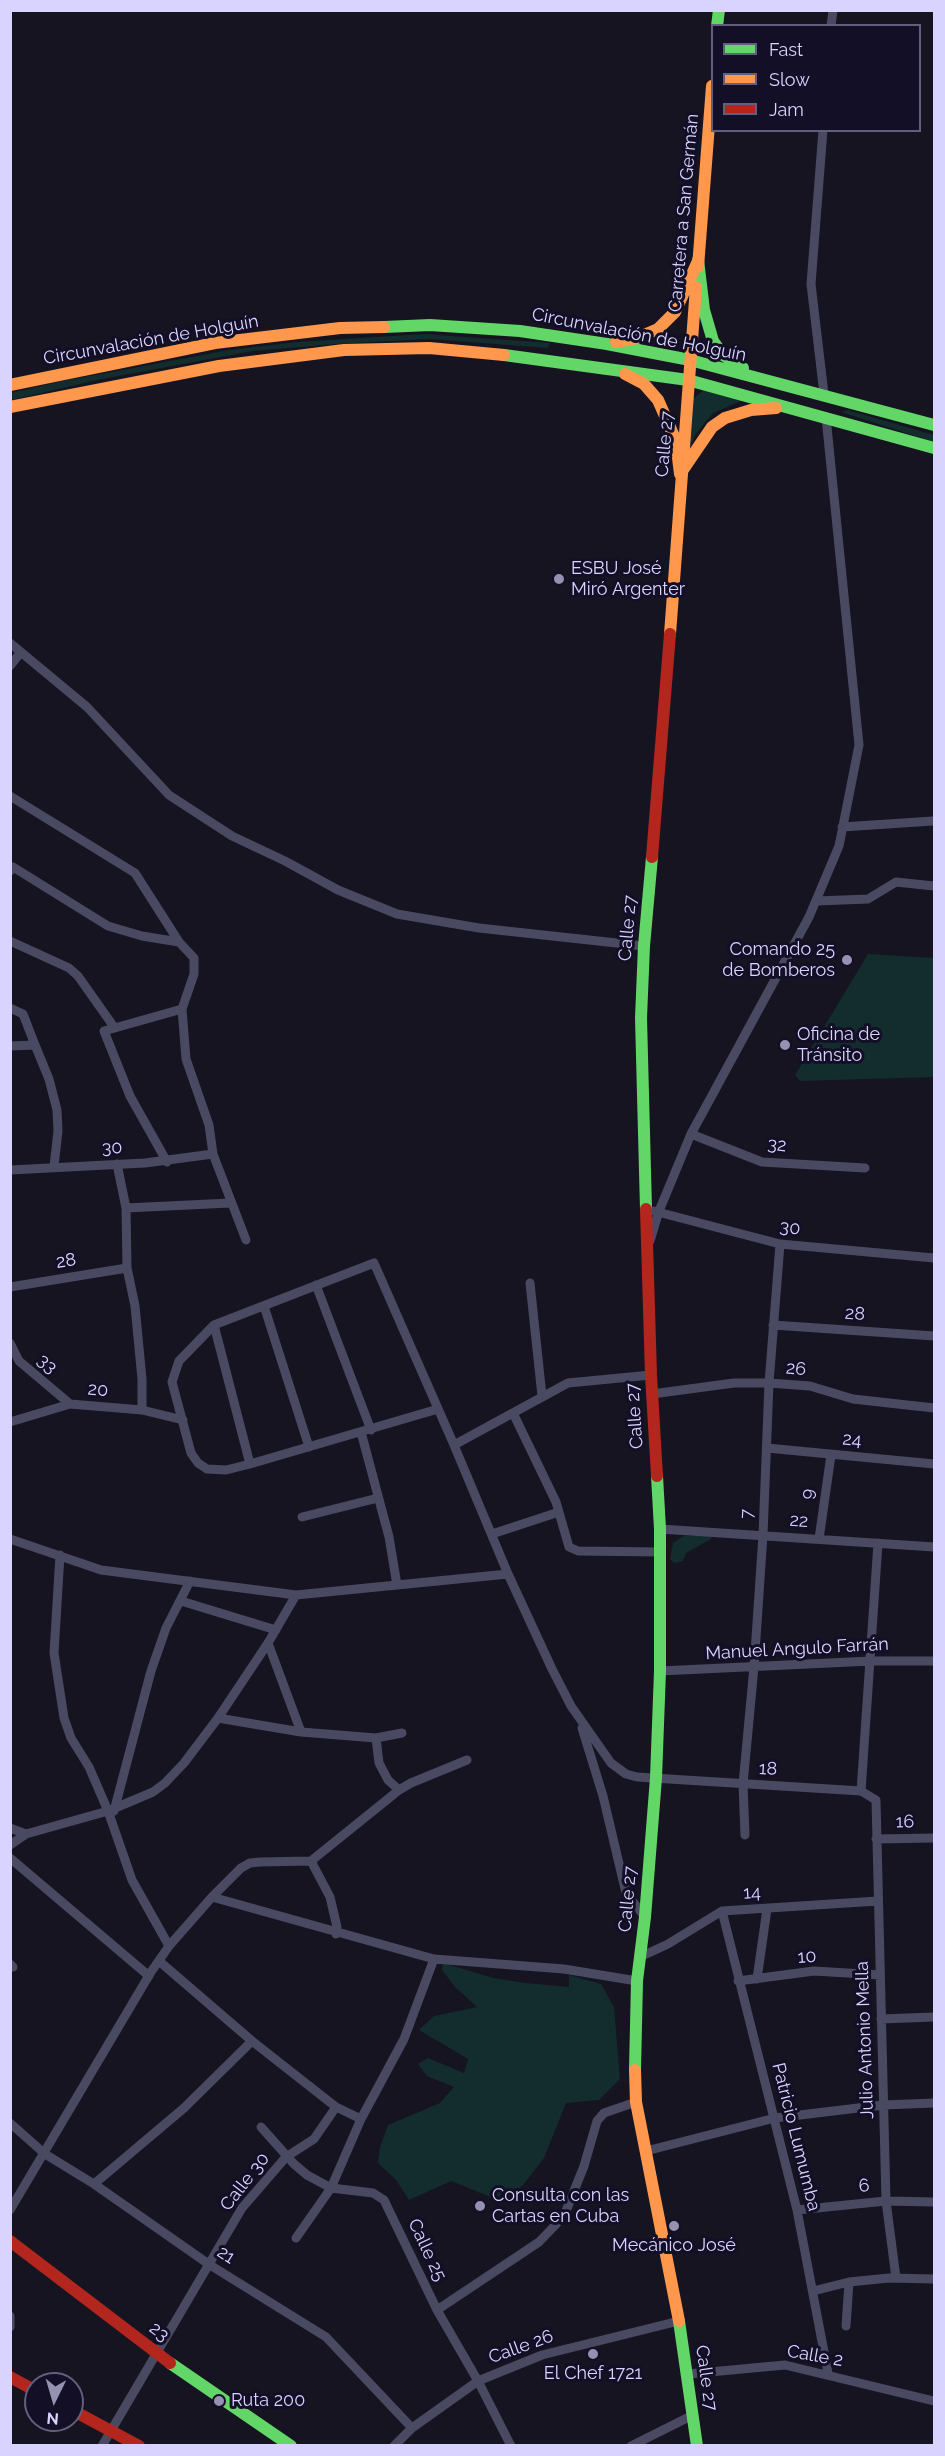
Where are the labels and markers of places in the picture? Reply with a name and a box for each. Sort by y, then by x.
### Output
place label: ESBU José Miró Argenter [571,558,685,600]
marker: ESBU José Miró Argenter [552,572,566,586]
place label: Comando 25 de Bomberos [722,939,835,982]
marker: Comando 25 de Bomberos [840,953,854,967]
place label: Oficina de Tránsito [797,1024,880,1066]
marker: Oficina de Tránsito [778,1038,792,1052]
place label: Consulta con las Cartas en Cuba [492,2185,629,2228]
marker: Consulta con las Cartas en Cuba [473,2199,487,2213]
marker: Mecánico José [667,2219,681,2233]
place label: Mecánico José [612,2235,736,2257]
marker: El Chef 1721 [586,2347,600,2361]
place label: El Chef 1721 [544,2363,642,2385]
place label: Ruta 200 [231,2390,305,2412]
marker: Ruta 200 [212,2394,226,2408]

